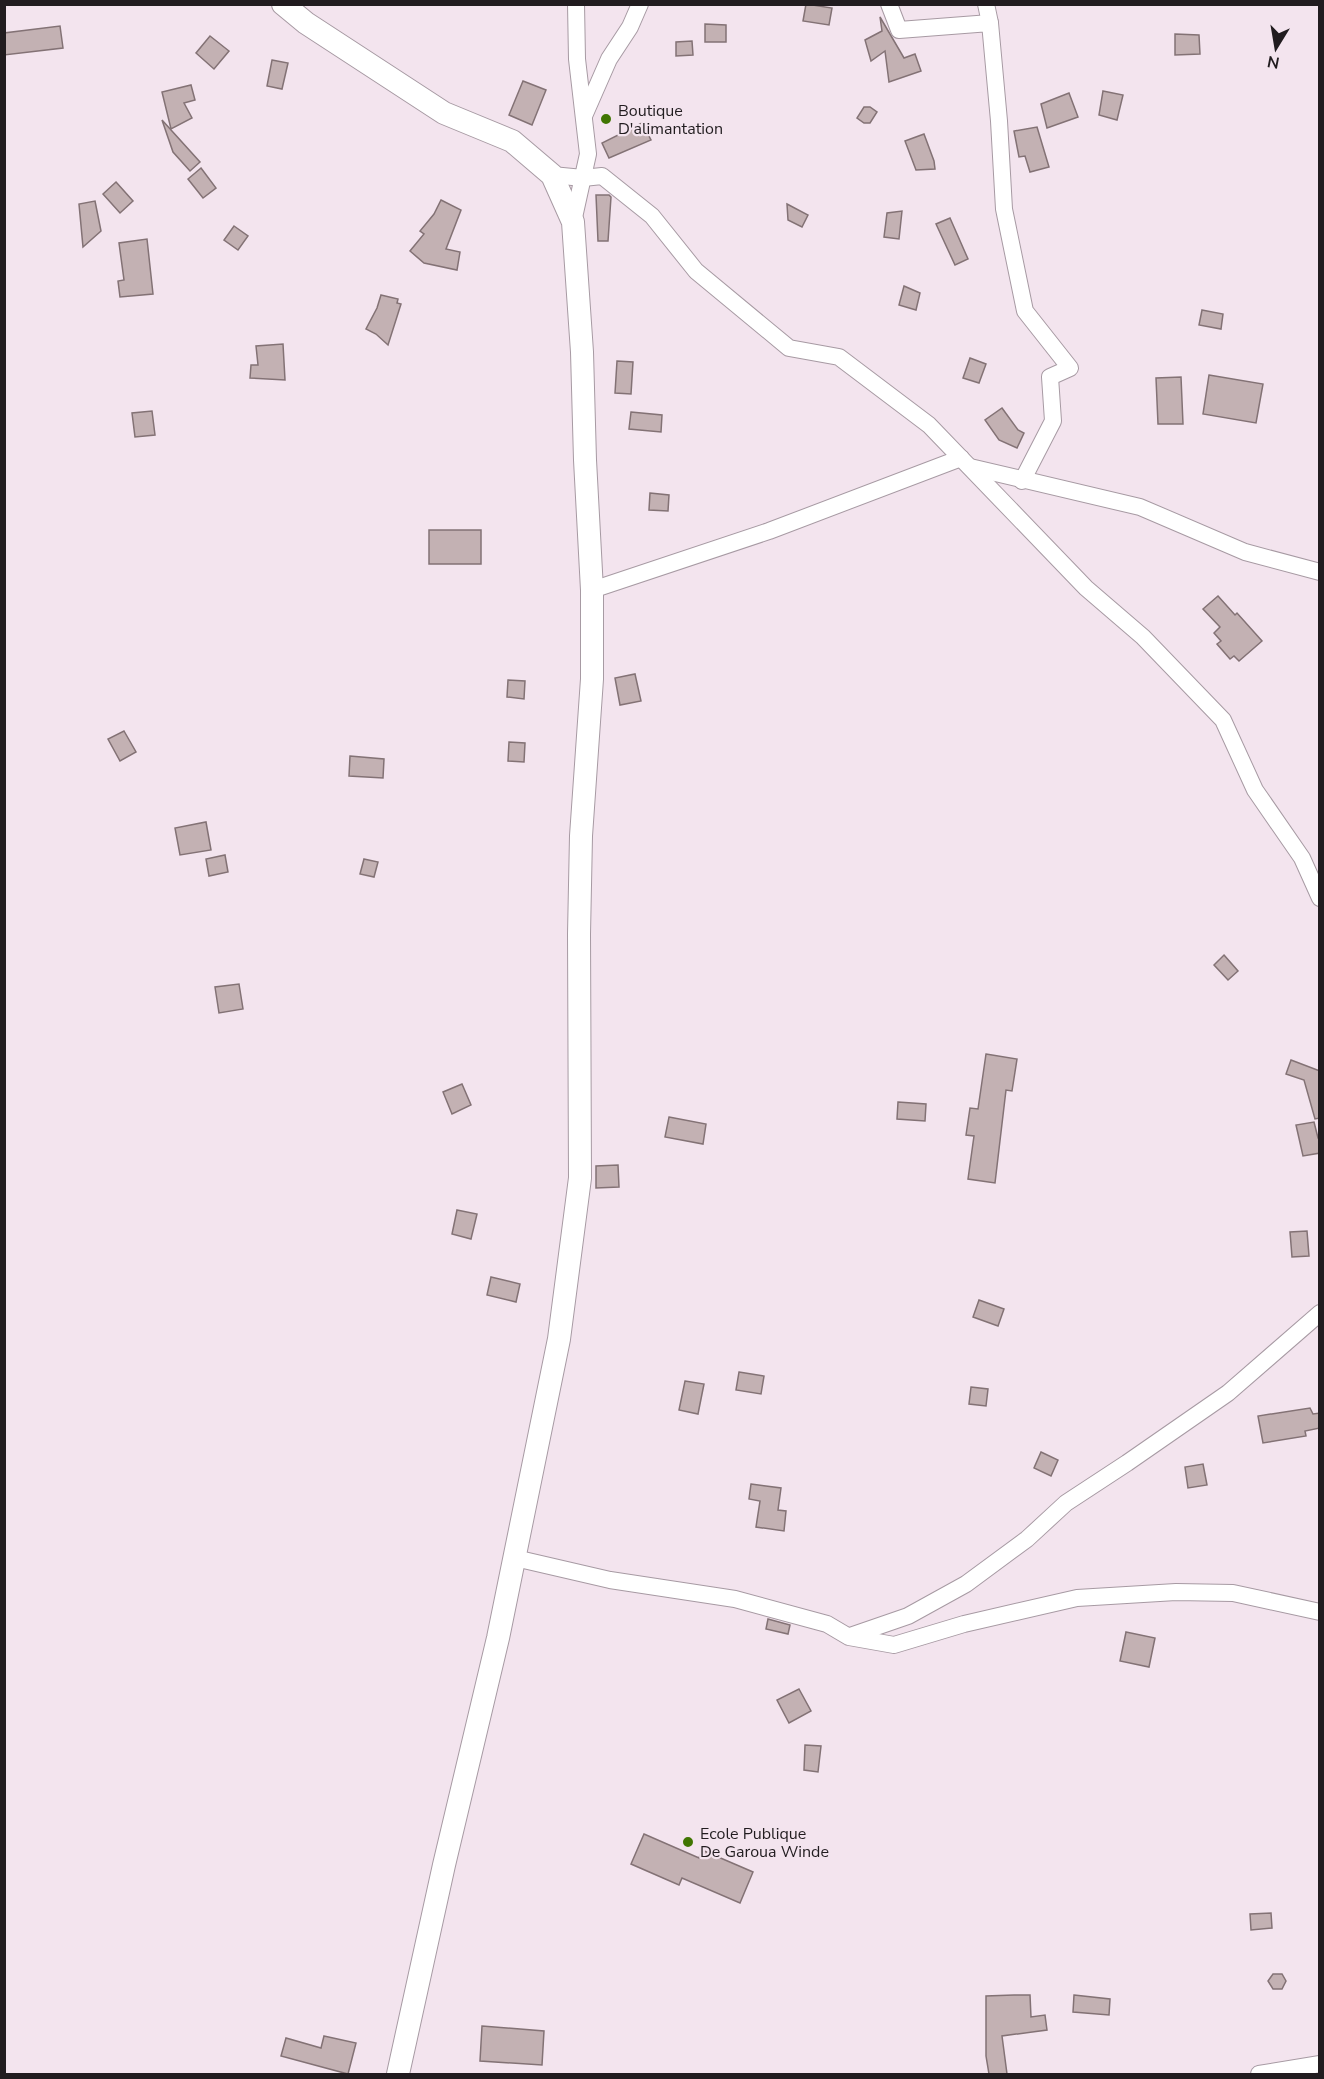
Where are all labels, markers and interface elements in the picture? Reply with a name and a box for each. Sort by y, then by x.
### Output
north arrow [1246,18,1306,78]
text: N [1265,50,1281,74]
place label: Boutique D'alimantation [618,100,723,140]
marker: Boutique D'alimantation [599,112,613,126]
place label: Ecole Publique De Garoua Winde [700,1823,829,1863]
marker: Ecole Publique De Garoua Winde [681,1835,695,1849]

